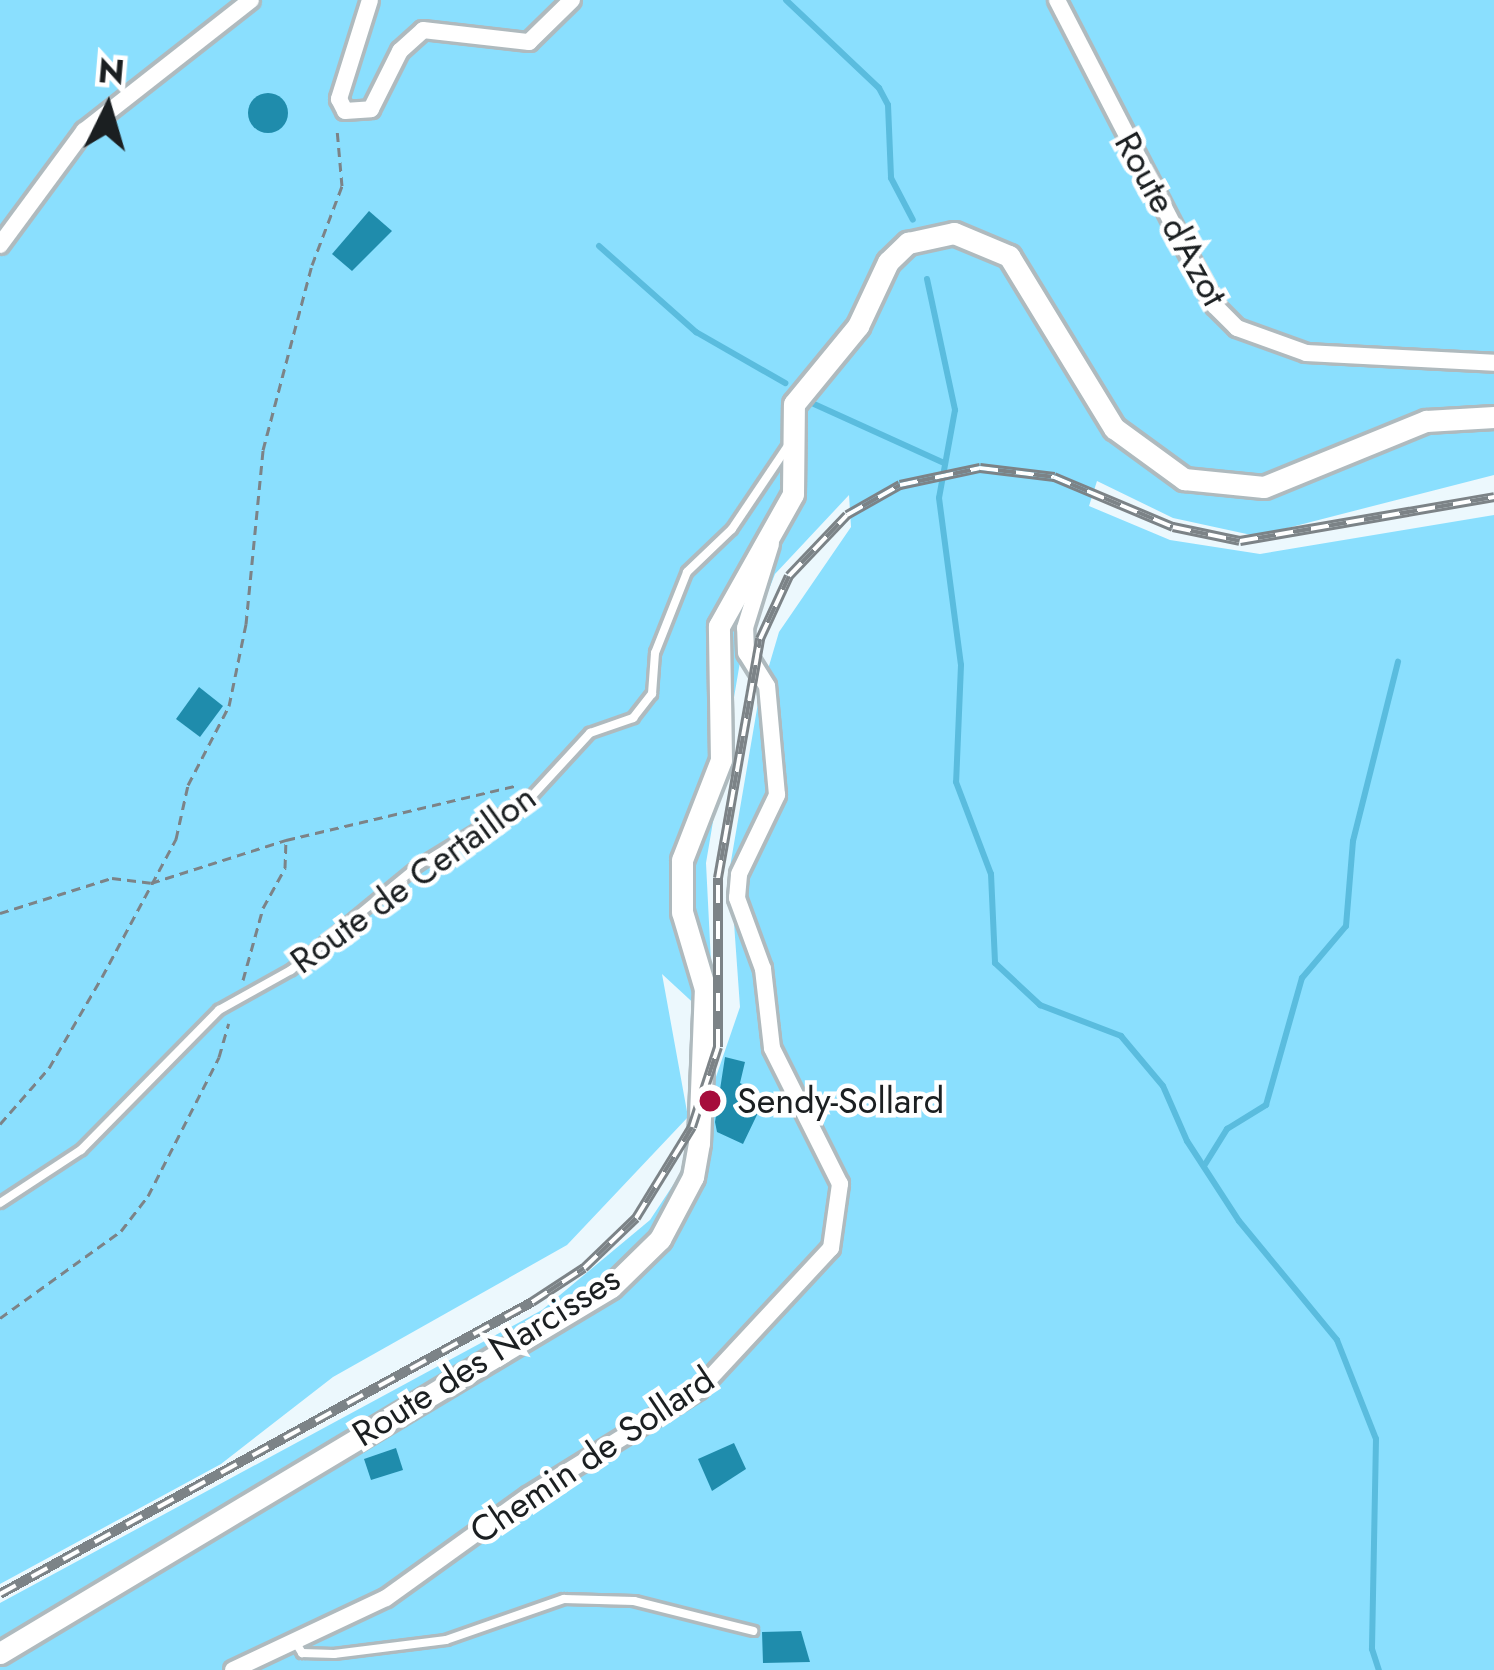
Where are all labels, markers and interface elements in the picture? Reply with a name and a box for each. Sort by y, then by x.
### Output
text: N [96,47,126,96]
north arrow [48,48,168,168]
street label: Route d'Azot [1106,125,1236,313]
street label: Route de Certaillon [282,776,544,982]
place label: Sendy-Sollard [737,1079,944,1123]
marker: Sendy-Sollard [694,1085,726,1117]
street label: Route des Narcisses [344,1256,628,1456]
street label: Chemin de Sollard [462,1357,722,1553]

